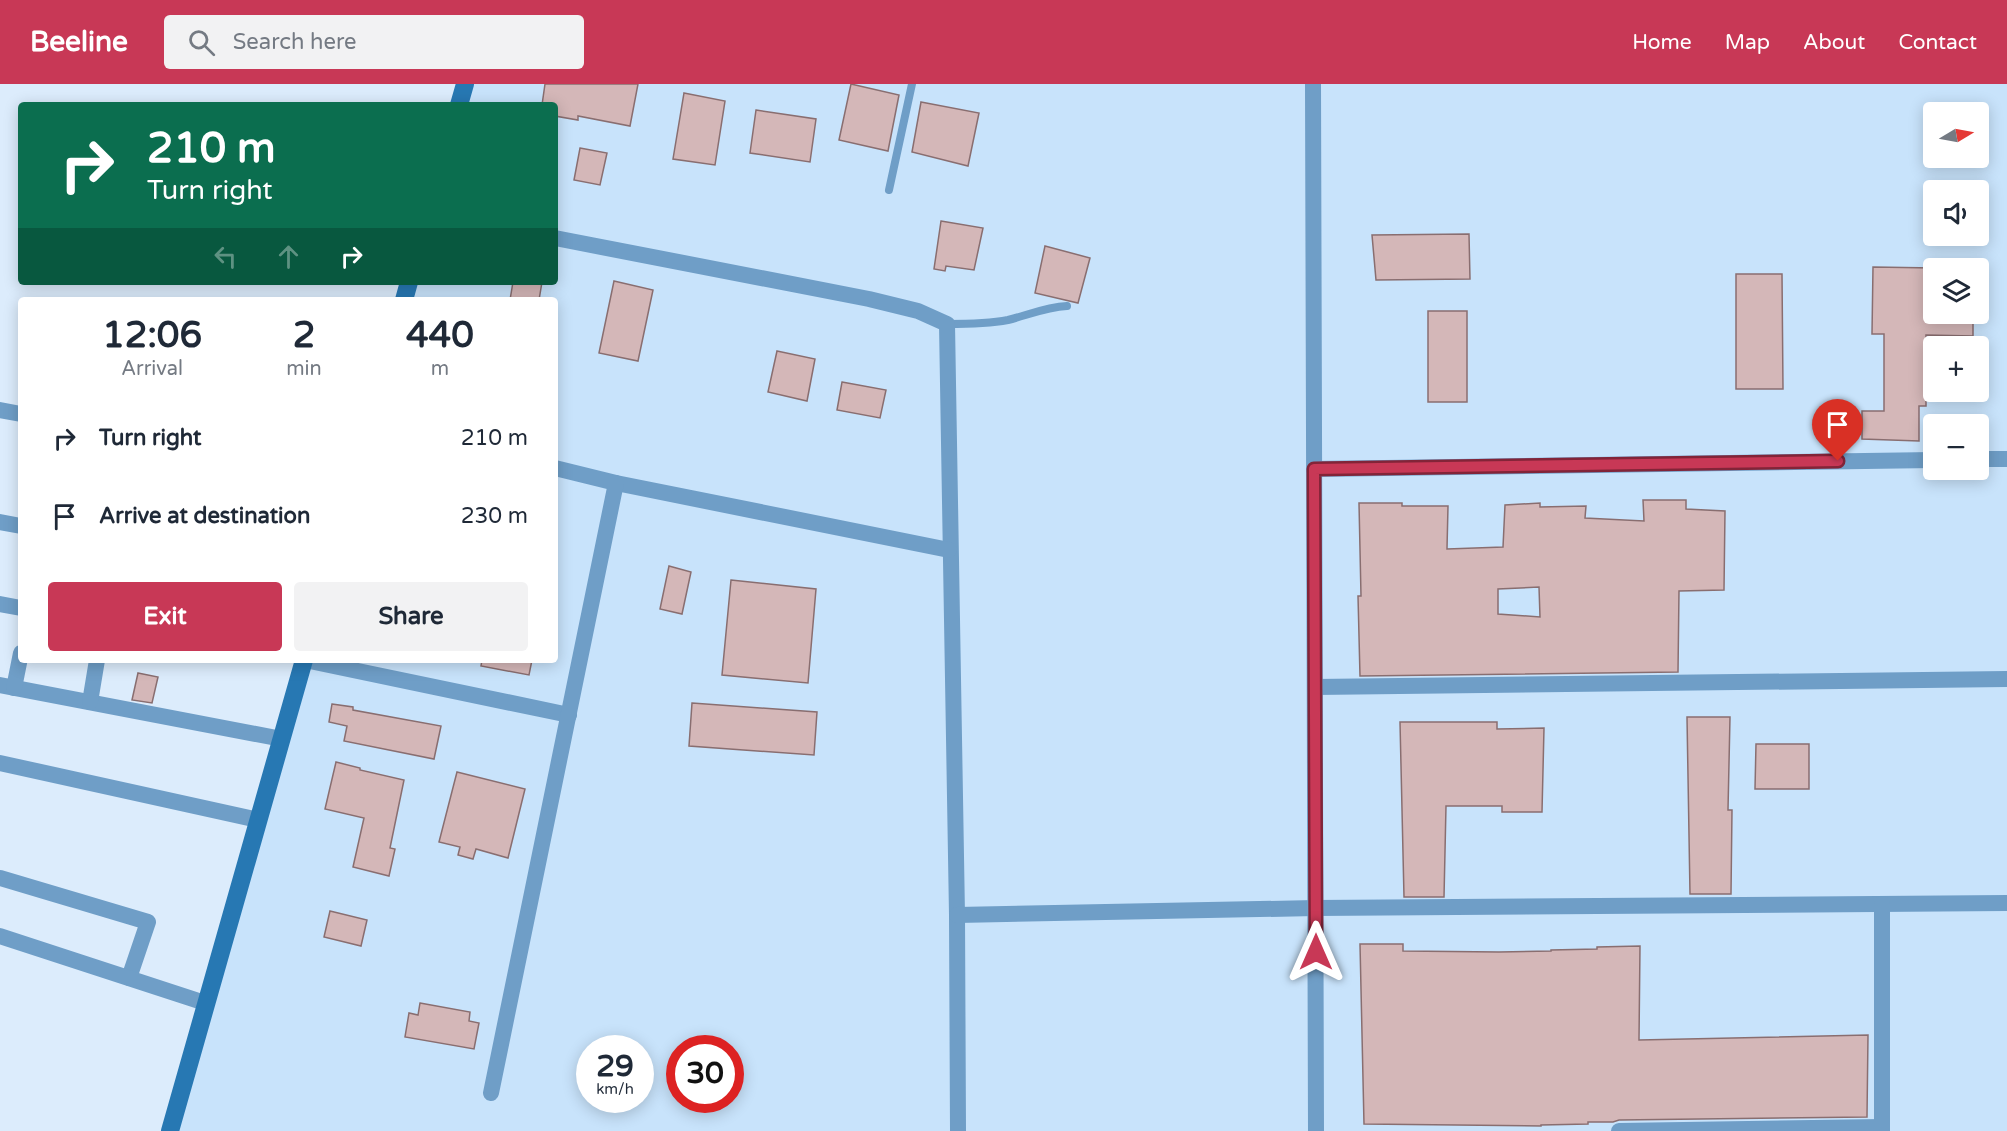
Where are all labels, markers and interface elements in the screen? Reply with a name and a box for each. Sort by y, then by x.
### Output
search box [164,15,584,69]
text: Beeline [30,25,128,59]
icon: search [185,26,218,59]
text: Search here [233,29,357,55]
text: Home [1632,30,1692,55]
text: Map [1725,30,1770,55]
text: About [1803,30,1865,55]
text: Contact [1898,30,1977,55]
north arrow [1923,102,1989,168]
map controls [1923,102,1989,480]
text: 210 m [147,123,276,174]
icon: right [48,126,126,204]
text: Turn right [147,174,273,207]
button: sound [1923,180,1989,246]
icon: left [209,240,242,273]
icon: ahead [272,240,305,273]
icon: right [335,240,368,273]
button: layers [1923,258,1989,324]
text: 12:06 [102,314,202,357]
text: 2 [293,314,315,357]
text: 440 [406,314,474,357]
button: + [1923,336,1989,402]
text: Arrival [121,357,183,381]
text: min [286,357,322,381]
text: m [431,357,449,381]
pin [1812,399,1863,461]
icon: arrive [1821,408,1854,441]
button: − [1923,414,1989,480]
icon: right [48,422,81,455]
text: Turn right [99,425,201,451]
text: 210 m [461,425,528,451]
icon: arrive [48,500,81,533]
text: Arrive at destination [99,503,310,529]
text: 230 m [461,503,528,529]
button: Exit [48,582,282,651]
button: Share [294,582,528,651]
position arrow [1284,920,1348,984]
speed limit sign: 30 [666,1035,744,1113]
text: 29 [596,1048,634,1085]
text: km/h [596,1080,634,1098]

